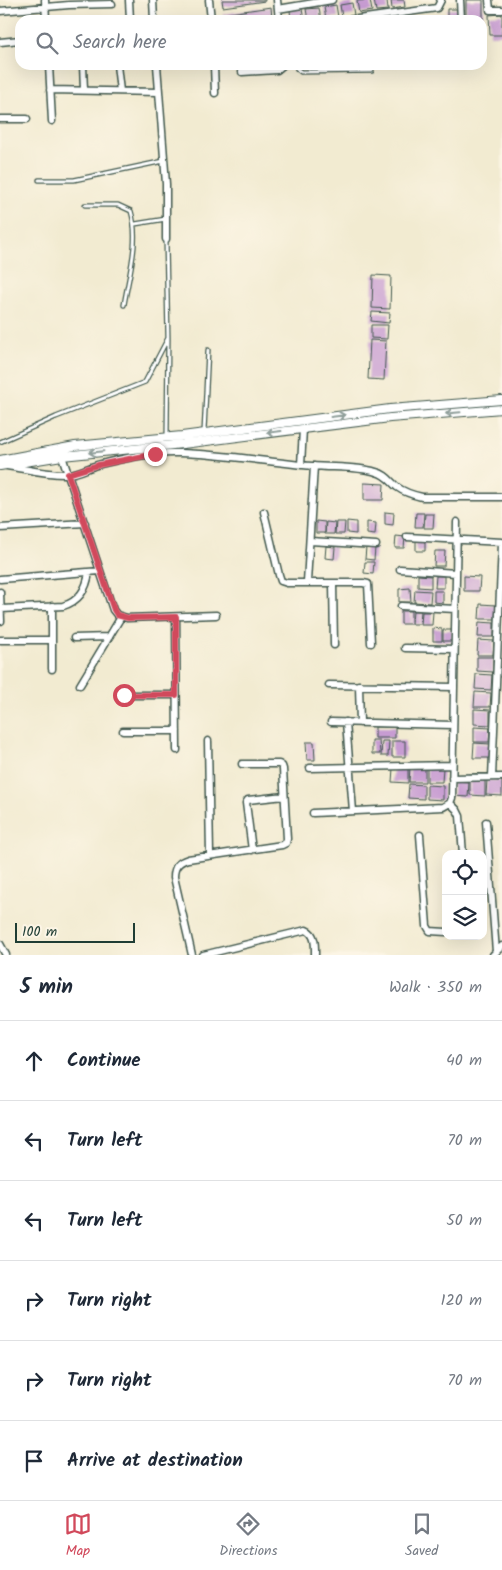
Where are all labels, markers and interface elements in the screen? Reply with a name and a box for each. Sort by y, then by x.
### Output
search box [15,15,487,70]
text: Search here [73,28,167,58]
icon: search [33,29,61,57]
one-way arrow [446,408,462,417]
one-way arrow [329,411,345,421]
one-way arrow [267,427,283,437]
route end [144,443,167,466]
one-way arrow [88,448,104,457]
route start [113,684,136,707]
map controls [442,850,487,940]
button: locate [442,850,487,895]
button: layers [442,895,487,940]
scale bar [15,920,135,943]
text: 100 m [22,921,57,943]
text: 5 min [20,971,73,1004]
text: Walk · 350 m [389,975,482,1000]
text: Continue [67,1046,140,1076]
icon: ahead [20,1047,48,1075]
text: 40 m [446,1048,482,1073]
text: Turn left [67,1126,142,1156]
icon: left [20,1127,48,1155]
text: 70 m [447,1128,482,1153]
text: Turn left [67,1206,142,1236]
icon: left [20,1207,48,1235]
text: 50 m [446,1208,482,1233]
text: Turn right [67,1286,152,1316]
icon: right [20,1287,48,1315]
text: 120 m [441,1288,482,1313]
text: Turn right [67,1366,152,1396]
icon: right [20,1367,48,1395]
text: 70 m [447,1368,482,1393]
text: Arrive at destination [67,1446,243,1476]
icon: arrive [20,1447,48,1475]
tab: Map [64,1510,92,1562]
tab: Directions [219,1510,277,1562]
tab: Saved [405,1510,438,1562]

